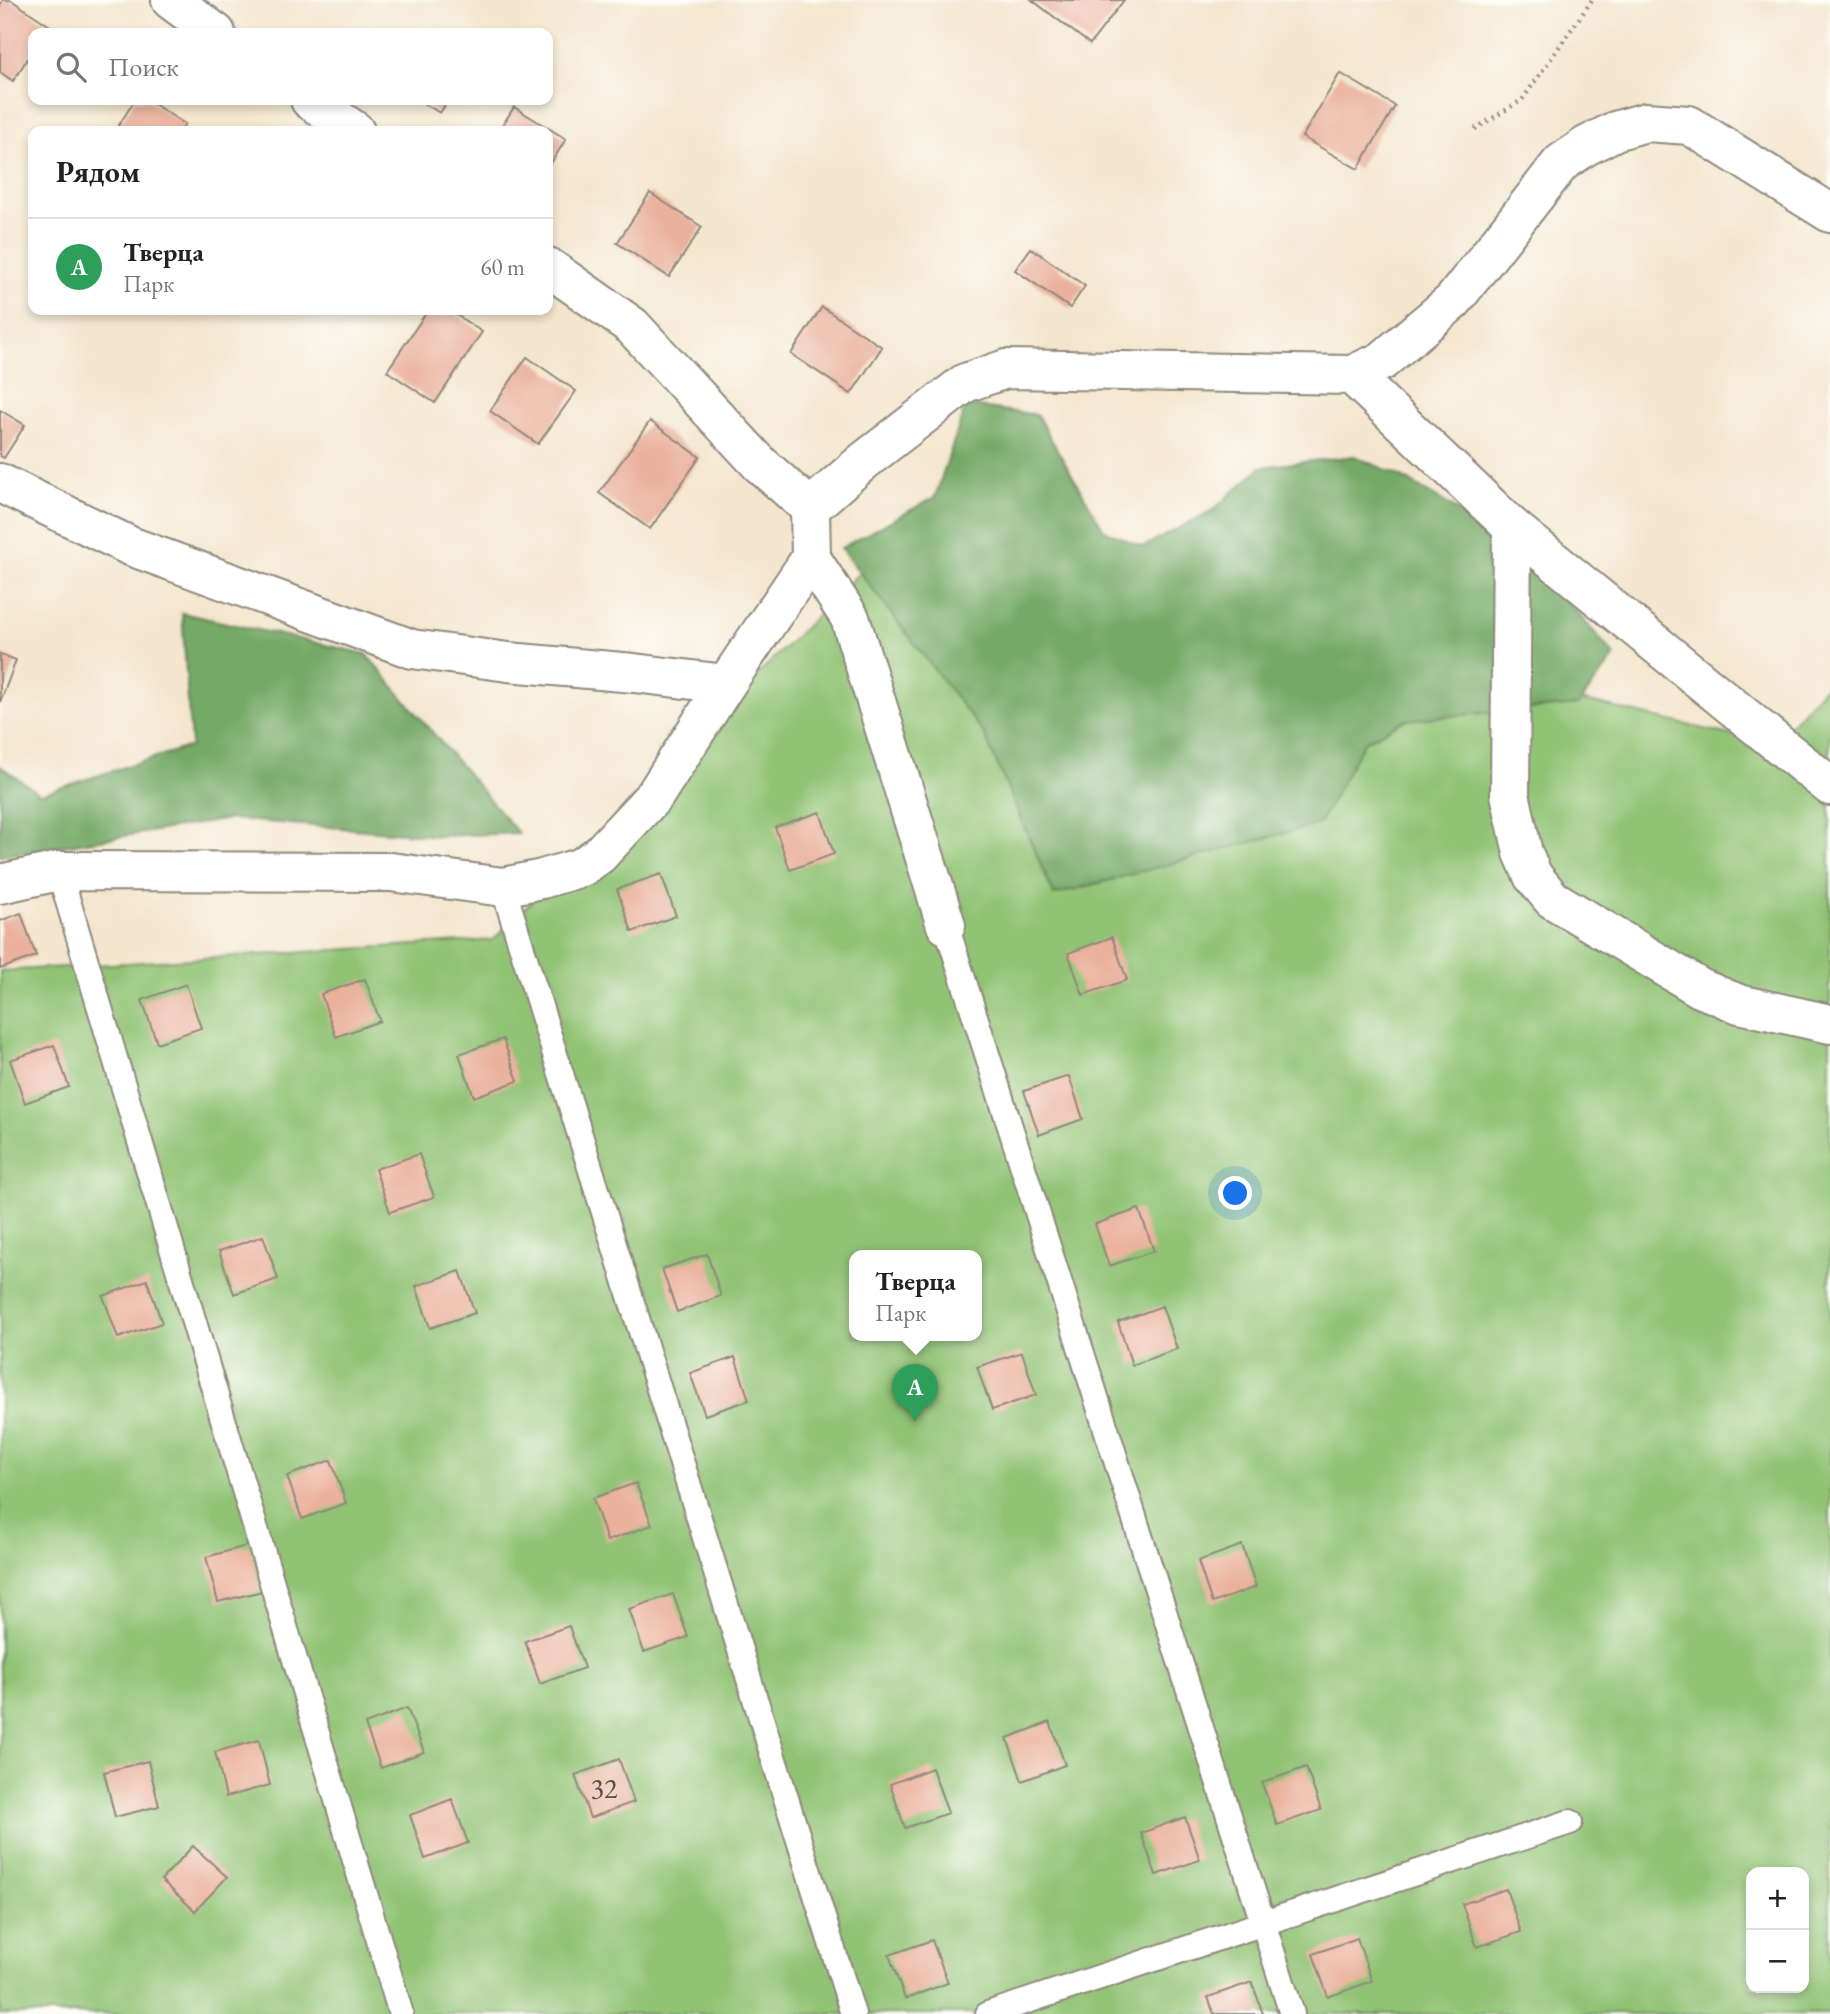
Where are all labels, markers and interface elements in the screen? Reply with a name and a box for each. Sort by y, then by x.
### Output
search box [28,28,553,105]
icon: search [52,48,90,86]
text: Поиск [108,50,179,84]
text: Рядом [56,152,140,191]
text: Тверца [123,235,204,269]
text: A [71,252,87,282]
text: 60 m [480,252,525,282]
text: Парк [123,269,174,299]
your location [1218,1176,1252,1210]
popup [849,1250,982,1341]
text: Тверца [875,1264,956,1298]
text: Парк [875,1298,926,1328]
pin: A [892,1364,938,1422]
house number: 32 [591,1770,618,1806]
map controls [1746,1867,1809,1993]
button: + [1746,1867,1809,1930]
button: − [1746,1930,1809,1993]

